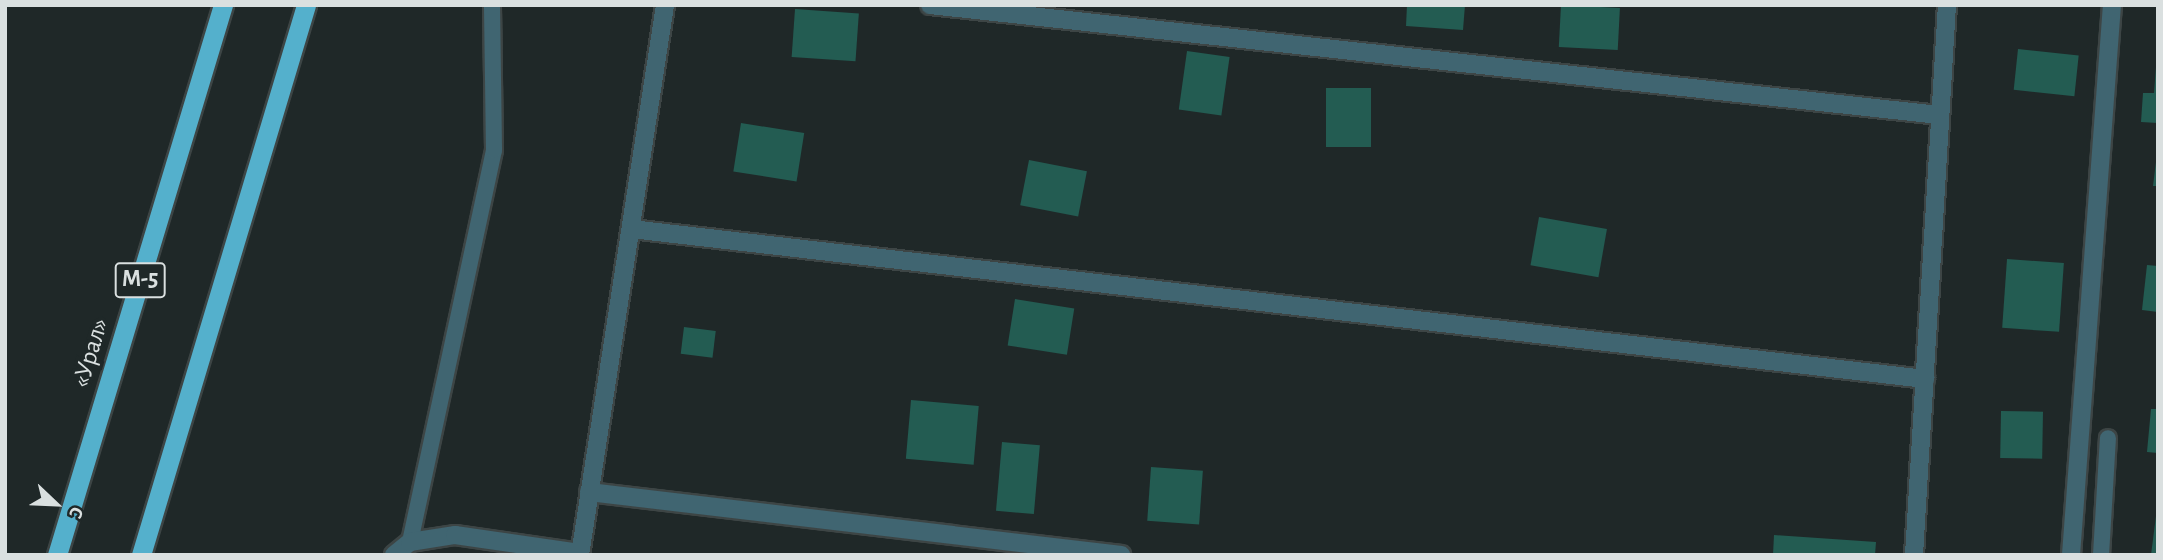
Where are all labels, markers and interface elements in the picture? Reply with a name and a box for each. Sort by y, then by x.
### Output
road number: М-5 [114,260,166,300]
street label: «Урал» [66,314,116,392]
north arrow [21,469,91,539]
text: С [65,504,87,521]

